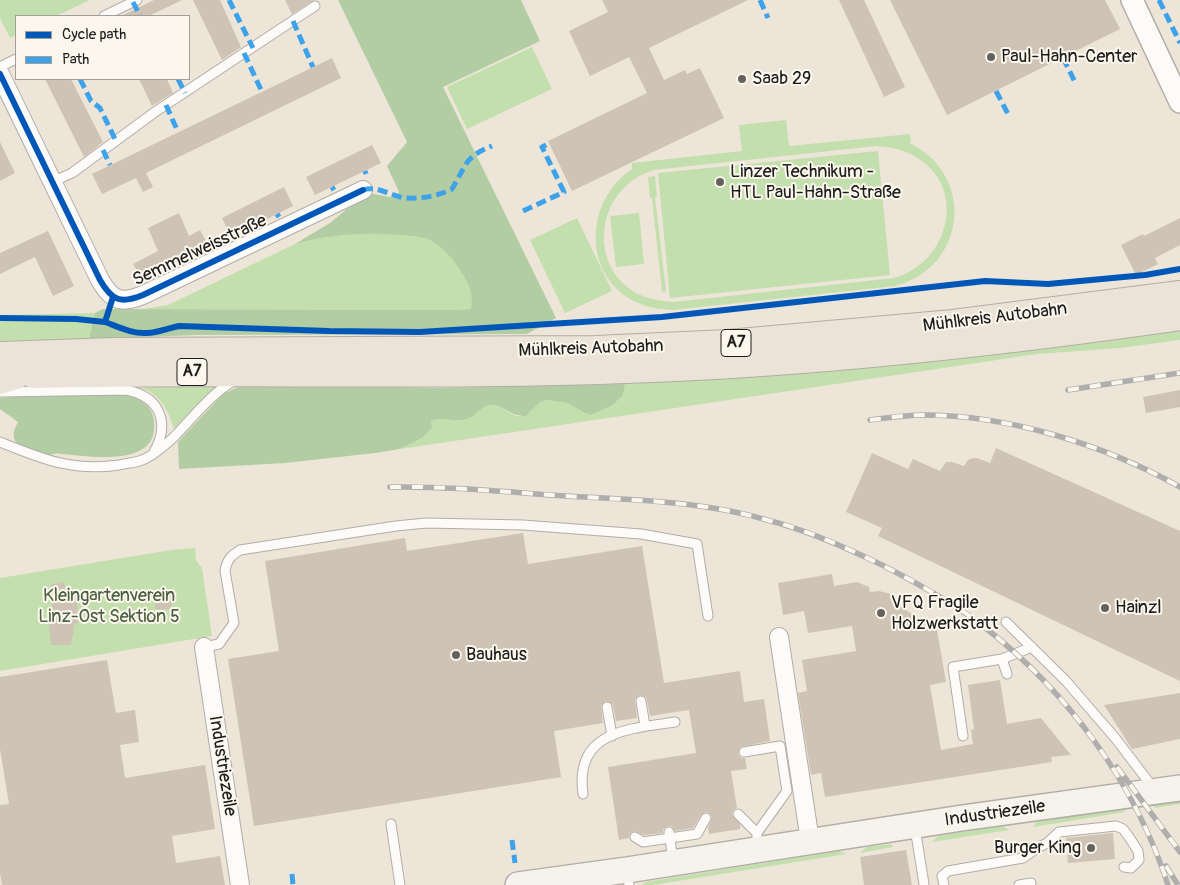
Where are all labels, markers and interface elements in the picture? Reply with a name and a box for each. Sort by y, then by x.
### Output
legend [15,15,190,80]
text: Cycle path [62,25,126,44]
place label: Paul-Hahn-Center [1001,46,1137,68]
text: Path [62,50,89,69]
marker: Paul-Hahn-Center [985,51,997,63]
place label: Saab 29 [752,68,811,90]
marker: Saab 29 [736,73,748,85]
place label: Linzer Technikum - HTL Paul-Hahn-Straße [730,161,901,203]
marker: Linzer Technikum - HTL Paul-Hahn-Straße [714,176,726,188]
street label: Semmelweisstraße [130,210,270,292]
street label: Mühlkreis Autobahn [922,298,1068,338]
road number: A7 [721,329,751,356]
street label: Mühlkreis Autobahn [518,336,664,362]
road number: A7 [177,358,207,386]
park label: Kleingartenverein Linz-Ost Sektion 5 [38,585,180,628]
place label: VFQ Fragile Holzwerkstatt [891,592,998,634]
place label: Hainzl [1115,597,1162,619]
marker: Hainzl [1099,602,1111,614]
marker: VFQ Fragile Holzwerkstatt [875,607,887,619]
place label: Bauhaus [466,644,527,666]
marker: Bauhaus [450,649,462,661]
street label: Industriezeile [203,714,241,818]
street label: Industriezeile [943,796,1047,832]
place label: Burger King [994,837,1081,859]
marker: Burger King [1085,842,1097,854]

